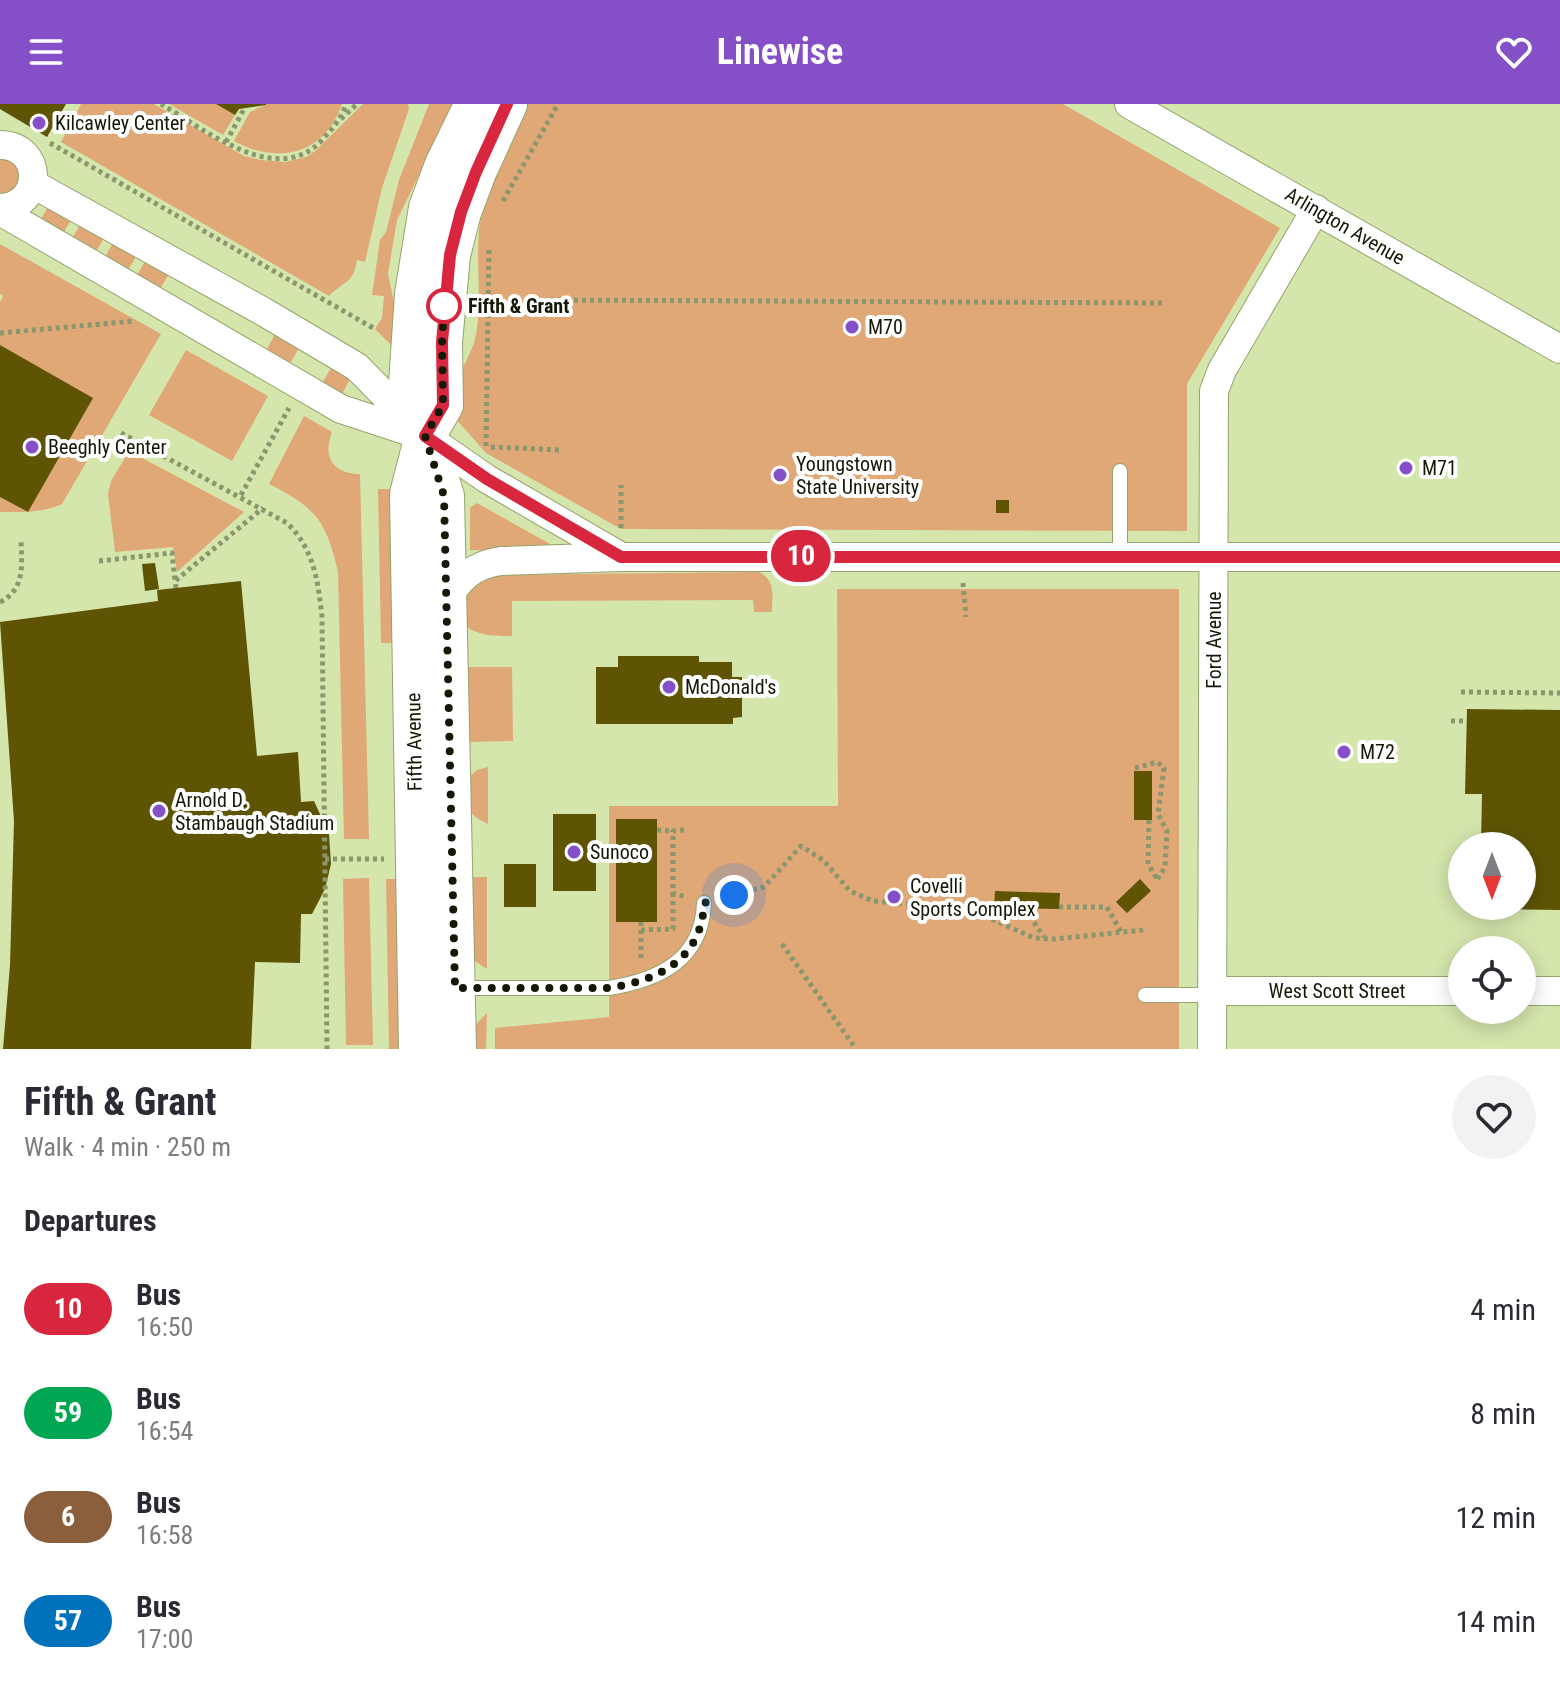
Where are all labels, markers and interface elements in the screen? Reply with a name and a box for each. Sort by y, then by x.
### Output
icon: menu [24,30,68,74]
icon: heart [1492,30,1536,74]
text: Linewise [717,31,843,73]
place label: Kilcawley Center [55,111,185,135]
marker: Kilcawley Center [30,114,48,132]
street label: Arlington Avenue [1281,182,1409,270]
marker: Fifth & Grant [427,289,461,323]
place label: Fifth & Grant [468,294,569,318]
place label: M70 [868,315,903,339]
marker: M70 [843,318,861,336]
place label: Beeghly Center [48,435,167,459]
marker: Beeghly Center [23,438,41,456]
place label: Youngstown State University [796,452,919,499]
place label: M71 [1422,456,1457,480]
marker: M71 [1397,459,1415,477]
marker: Youngstown State University [771,466,789,484]
line badge: 10 [765,530,837,582]
text: 10 [787,539,815,572]
street label: Ford Avenue [1202,591,1226,689]
place label: McDonald's [685,675,776,699]
marker: McDonald's [660,678,678,696]
street label: Fifth Avenue [401,693,427,791]
place label: M72 [1360,740,1395,764]
marker: M72 [1335,743,1353,761]
place label: Arnold D. Stambaugh Stadium [175,788,334,835]
marker: Arnold D. Stambaugh Stadium [150,802,168,820]
north arrow [1448,832,1536,920]
map controls [1448,832,1536,1024]
place label: Sunoco [590,840,649,864]
marker: Sunoco [565,843,583,861]
place label: Covelli Sports Complex [910,874,1036,921]
your location [714,875,754,915]
marker: Covelli Sports Complex [885,888,903,906]
button: locate [1448,936,1536,1024]
street label: West Scott Street [1269,979,1406,1003]
button: heart [1452,1075,1536,1159]
text: Fifth & Grant [24,1080,217,1124]
text: Walk · 4 min · 250 m [24,1132,231,1162]
text: Departures [24,1203,157,1238]
text: Bus [136,1277,181,1312]
text: 10 [54,1292,82,1325]
text: 4 min [1470,1292,1536,1327]
text: 16:50 [136,1312,193,1342]
text: Bus [136,1381,181,1416]
text: 59 [54,1396,82,1429]
text: 8 min [1470,1396,1536,1431]
text: 16:54 [136,1416,193,1446]
text: Bus [136,1485,181,1520]
text: 6 [61,1500,75,1533]
text: 12 min [1455,1500,1536,1535]
text: 16:58 [136,1520,193,1550]
text: Bus [136,1589,181,1624]
text: 57 [54,1604,82,1637]
text: 14 min [1455,1604,1536,1639]
text: 17:00 [136,1624,193,1654]

